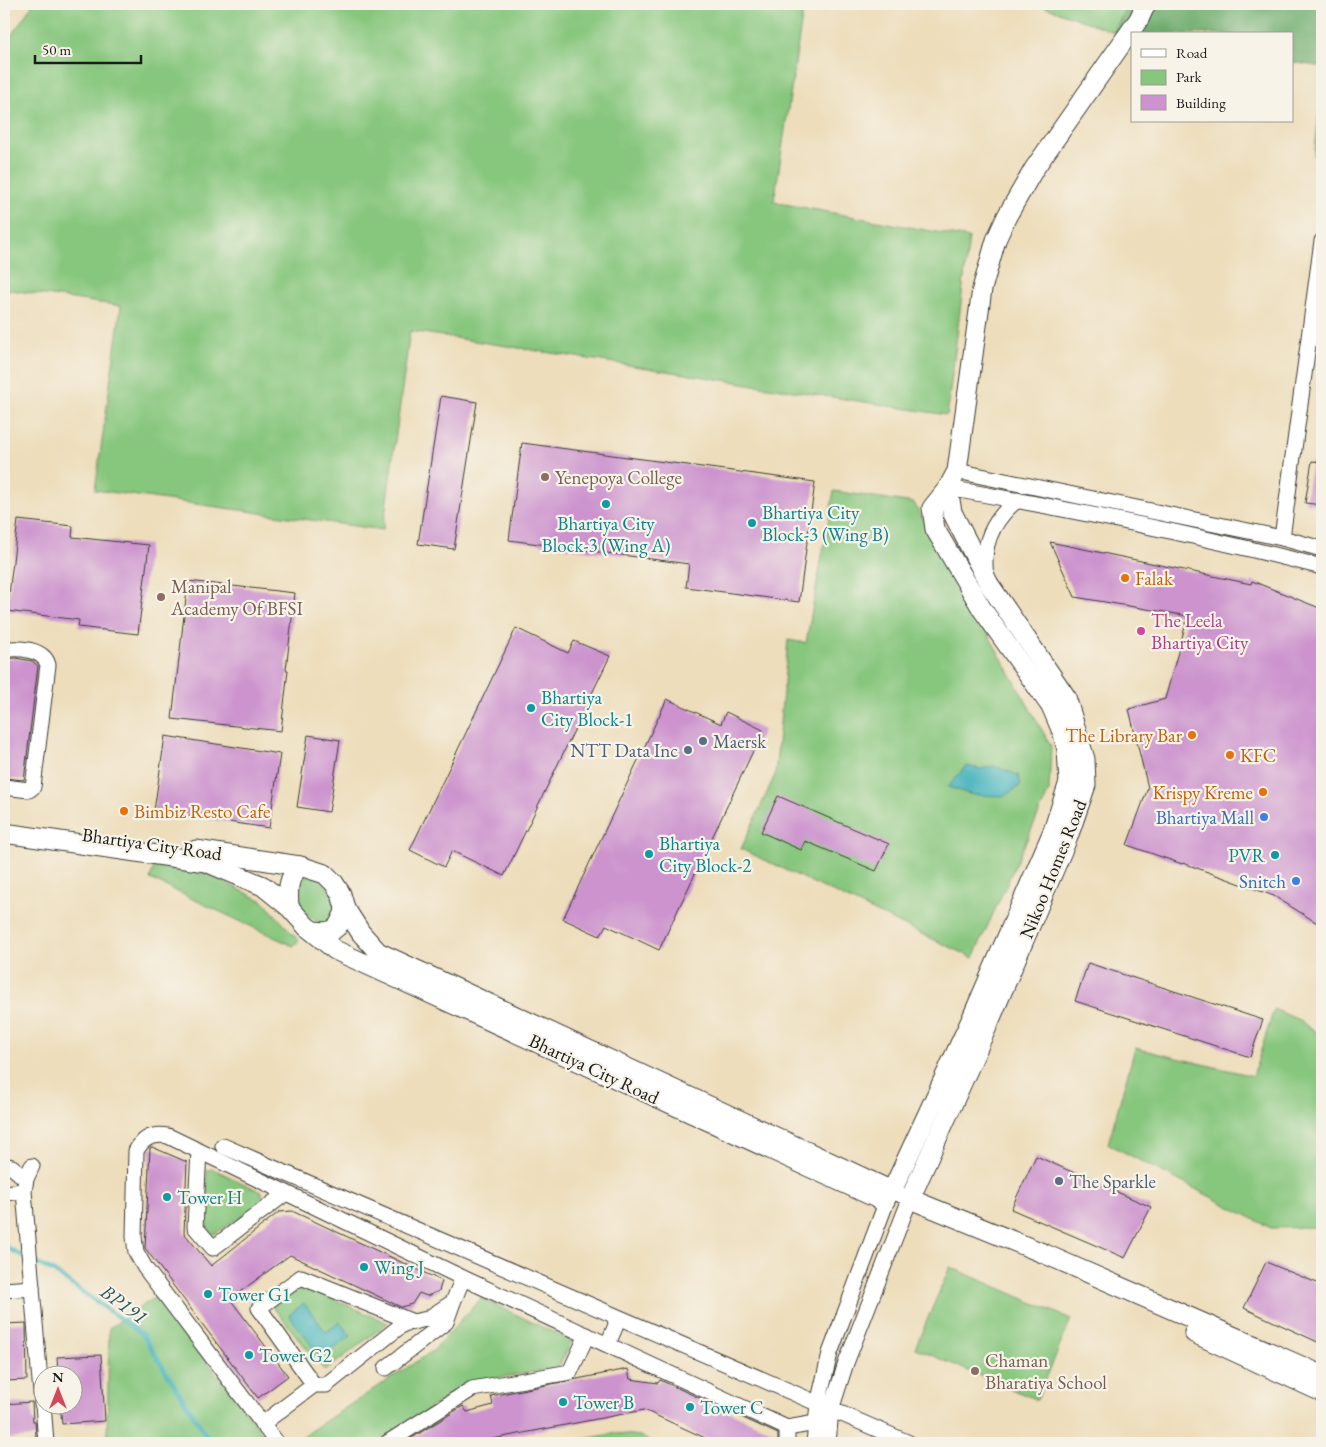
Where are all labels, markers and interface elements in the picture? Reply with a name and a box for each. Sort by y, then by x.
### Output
scale bar [35,32,141,64]
legend [1131,32,1294,122]
text: 50 m [42,40,71,59]
text: Road [1176,43,1208,62]
text: Park [1176,67,1203,86]
text: Building [1176,93,1226,112]
place label: Yenepoya College [555,465,682,490]
marker: Yenepoya College [539,471,551,483]
marker: Bhartiya City Block-3 (Wing A) [600,498,612,510]
place label: Bhartiya City Block-3 (Wing B) [762,500,889,547]
place label: Bhartiya City Block-3 (Wing A) [542,511,670,558]
marker: Bhartiya City Block-3 (Wing B) [746,517,758,529]
place label: Falak [1135,566,1174,591]
marker: Falak [1119,572,1131,584]
place label: Manipal Academy Of BFSI [170,574,303,621]
marker: Manipal Academy Of BFSI [155,591,167,603]
place label: The Leela Bhartiya City [1151,608,1249,655]
marker: The Leela Bhartiya City [1135,625,1147,637]
place label: Bhartiya City Block-1 [541,685,633,732]
marker: Bhartiya City Block-1 [525,702,537,714]
place label: The Library Bar [1065,723,1183,748]
place label: Maersk [713,729,767,754]
marker: The Library Bar [1186,729,1198,741]
marker: Maersk [697,735,709,747]
place label: NTT Data Inc [570,738,678,763]
place label: KFC [1240,743,1276,768]
marker: NTT Data Inc [682,744,694,756]
marker: KFC [1224,749,1236,761]
place label: Krispy Kreme [1153,780,1253,805]
marker: Krispy Kreme [1257,786,1269,798]
street label: Nikoo Homes Road [1014,795,1092,942]
place label: Bimbiz Resto Cafe [134,799,270,824]
marker: Bimbiz Resto Cafe [118,805,130,817]
place label: Bhartiya Mall [1156,805,1254,830]
marker: Bhartiya Mall [1258,811,1270,823]
street label: Bhartiya City Road [80,822,224,866]
place label: Bhartiya City Block-2 [659,831,751,878]
place label: PVR [1228,843,1265,868]
marker: Bhartiya City Block-2 [643,848,655,860]
marker: PVR [1269,849,1281,861]
place label: Snitch [1239,869,1286,894]
marker: Snitch [1290,875,1302,887]
street label: Bhartiya City Road [525,1028,663,1110]
place label: The Sparkle [1069,1169,1156,1194]
marker: The Sparkle [1053,1175,1065,1187]
place label: Tower H [177,1185,242,1210]
marker: Tower H [161,1191,173,1203]
place label: Wing J [374,1255,424,1280]
marker: Wing J [358,1261,370,1273]
water label: BP191 [95,1278,152,1330]
place label: Tower G1 [218,1282,291,1307]
marker: Tower G1 [202,1288,214,1300]
place label: Tower G2 [259,1343,332,1368]
place label: Chaman Bharatiya School [985,1348,1107,1395]
marker: Tower G2 [243,1349,255,1361]
north arrow [32,1364,82,1414]
marker: Chaman Bharatiya School [969,1365,981,1377]
text: N [52,1368,64,1386]
place label: Tower B [573,1390,634,1415]
place label: Tower C [700,1395,763,1420]
marker: Tower B [557,1396,569,1408]
marker: Tower C [684,1401,696,1413]

